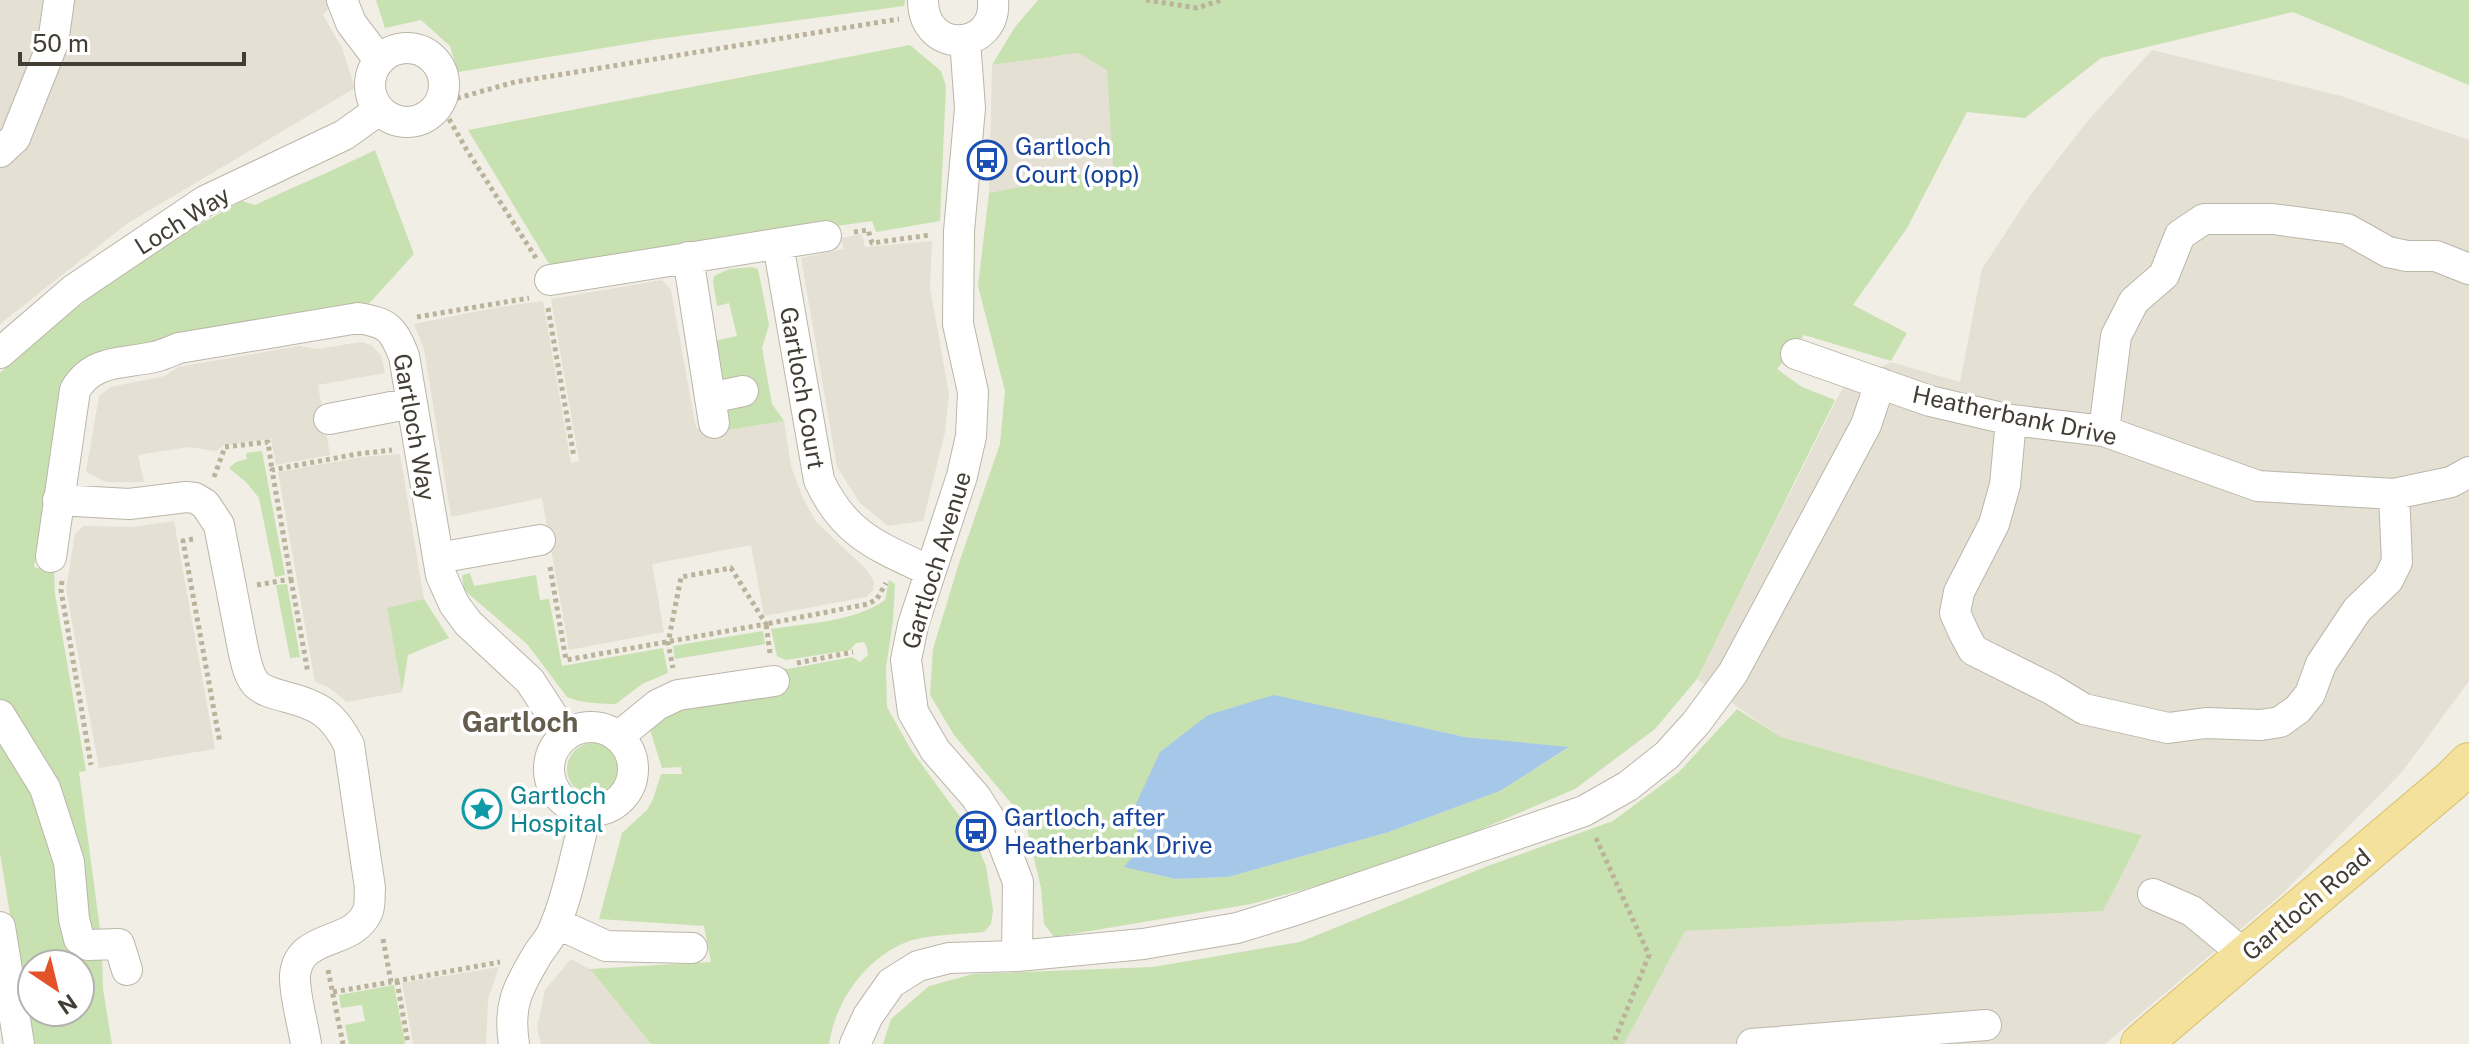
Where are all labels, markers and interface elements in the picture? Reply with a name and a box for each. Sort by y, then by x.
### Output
scale bar [20,16,244,66]
text: 50 m [32,29,89,57]
place label: Gartloch Court (opp) [1015,132,1140,188]
bus stop icon: Gartloch Court (opp) [966,139,1008,181]
street label: Loch Way [129,180,235,260]
street label: Gartloch Court [775,305,831,471]
street label: Gartloch Way [388,351,442,503]
street label: Heatherbank Drive [1910,380,2120,450]
street label: Gartloch Avenue [896,468,976,652]
district label: Gartloch [462,705,578,738]
place label: Gartloch Hospital [510,781,606,837]
place icon: Gartloch Hospital [461,788,503,830]
place label: Gartloch, after Heatherbank Drive [1004,803,1213,859]
bus stop icon: Gartloch, after Heatherbank Drive [955,810,997,852]
street label: Gartloch Road [2236,842,2376,966]
north arrow [16,948,96,1028]
text: N [53,989,82,1020]

